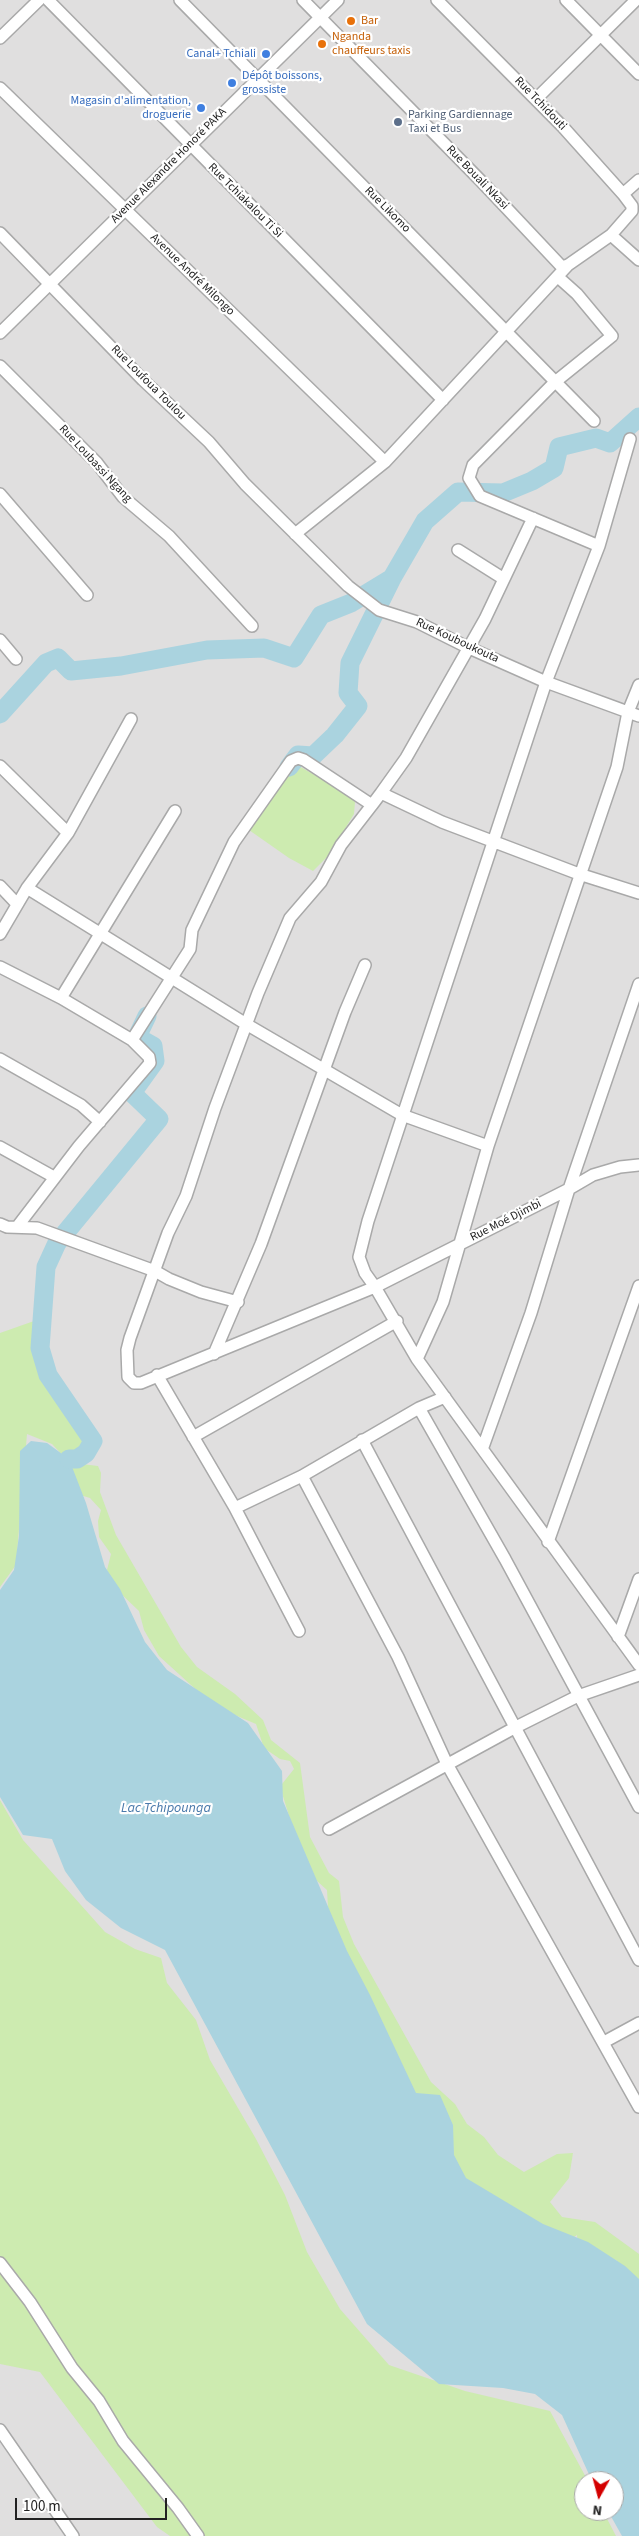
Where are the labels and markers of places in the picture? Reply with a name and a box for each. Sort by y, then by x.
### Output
place label: Bar [361,14,378,28]
marker: Bar [345,15,357,27]
place label: Nganda chauffeurs taxis [332,30,411,58]
marker: Nganda chauffeurs taxis [316,38,328,50]
place label: Canal+ Tchiali [186,47,256,61]
marker: Canal+ Tchiali [260,48,272,60]
place label: Dépôt boissons, grossiste [242,69,322,97]
marker: Dépôt boissons, grossiste [226,77,238,89]
place label: Magasin d'alimentation, droguerie [70,94,191,122]
marker: Magasin d'alimentation, droguerie [195,102,207,114]
place label: Parking Gardiennage Taxi et Bus [408,108,512,136]
marker: Parking Gardiennage Taxi et Bus [392,116,404,128]

